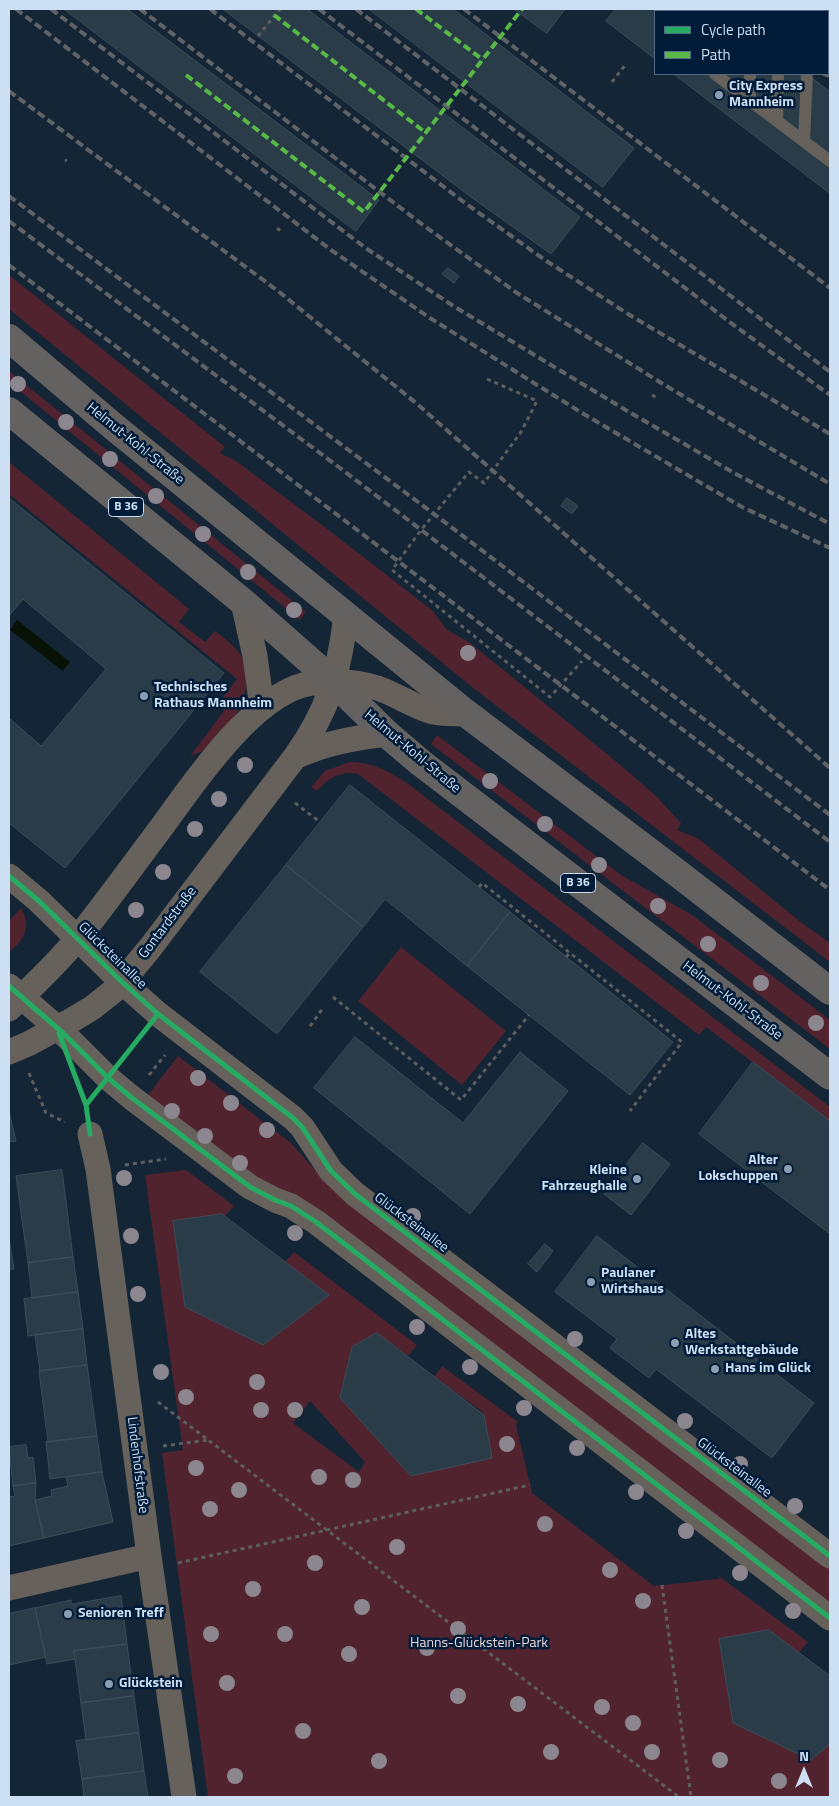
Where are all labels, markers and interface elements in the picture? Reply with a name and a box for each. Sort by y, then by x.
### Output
legend [654,10,829,75]
text: Cycle path [701,18,766,41]
text: Path [701,43,731,66]
place label: City Express Mannheim [729,79,803,111]
marker: City Express Mannheim [713,89,725,101]
street label: Helmut-Kohl-Straße [83,400,187,488]
road number: B 36 [108,498,144,516]
place label: Technisches Rathaus Mannheim [154,680,272,712]
marker: Technisches Rathaus Mannheim [138,690,150,702]
street label: Helmut-Kohl-Straße [360,707,464,797]
road number: B 36 [560,874,596,892]
street label: Gontardstraße [135,884,201,962]
street label: Glücksteinallee [74,919,150,993]
street label: Helmut-Kohl-Straße [679,958,785,1044]
place label: Alter Lokschuppen [698,1153,778,1186]
place label: Kleine Fahrzeughalle [541,1163,627,1196]
marker: Alter Lokschuppen [782,1163,794,1175]
marker: Kleine Fahrzeughalle [631,1173,643,1185]
street label: Glücksteinallee [370,1190,452,1256]
place label: Paulaner Wirtshaus [601,1266,664,1298]
marker: Paulaner Wirtshaus [585,1276,597,1288]
place label: Altes Werkstattgebäude [685,1327,798,1360]
marker: Altes Werkstattgebäude [669,1337,681,1349]
place label: Hans im Glück [725,1361,811,1377]
marker: Hans im Glück [709,1363,721,1375]
street label: Lindenhofstraße [123,1416,151,1514]
street label: Glücksteinallee [693,1435,775,1501]
place label: Senioren Treff [78,1606,164,1622]
marker: Senioren Treff [62,1608,74,1620]
park label: Hanns-Glückstein-Park [410,1636,548,1652]
place label: Glückstein [119,1676,183,1692]
marker: Glückstein [103,1678,115,1690]
text: N [799,1745,809,1766]
north arrow [779,1746,829,1796]

